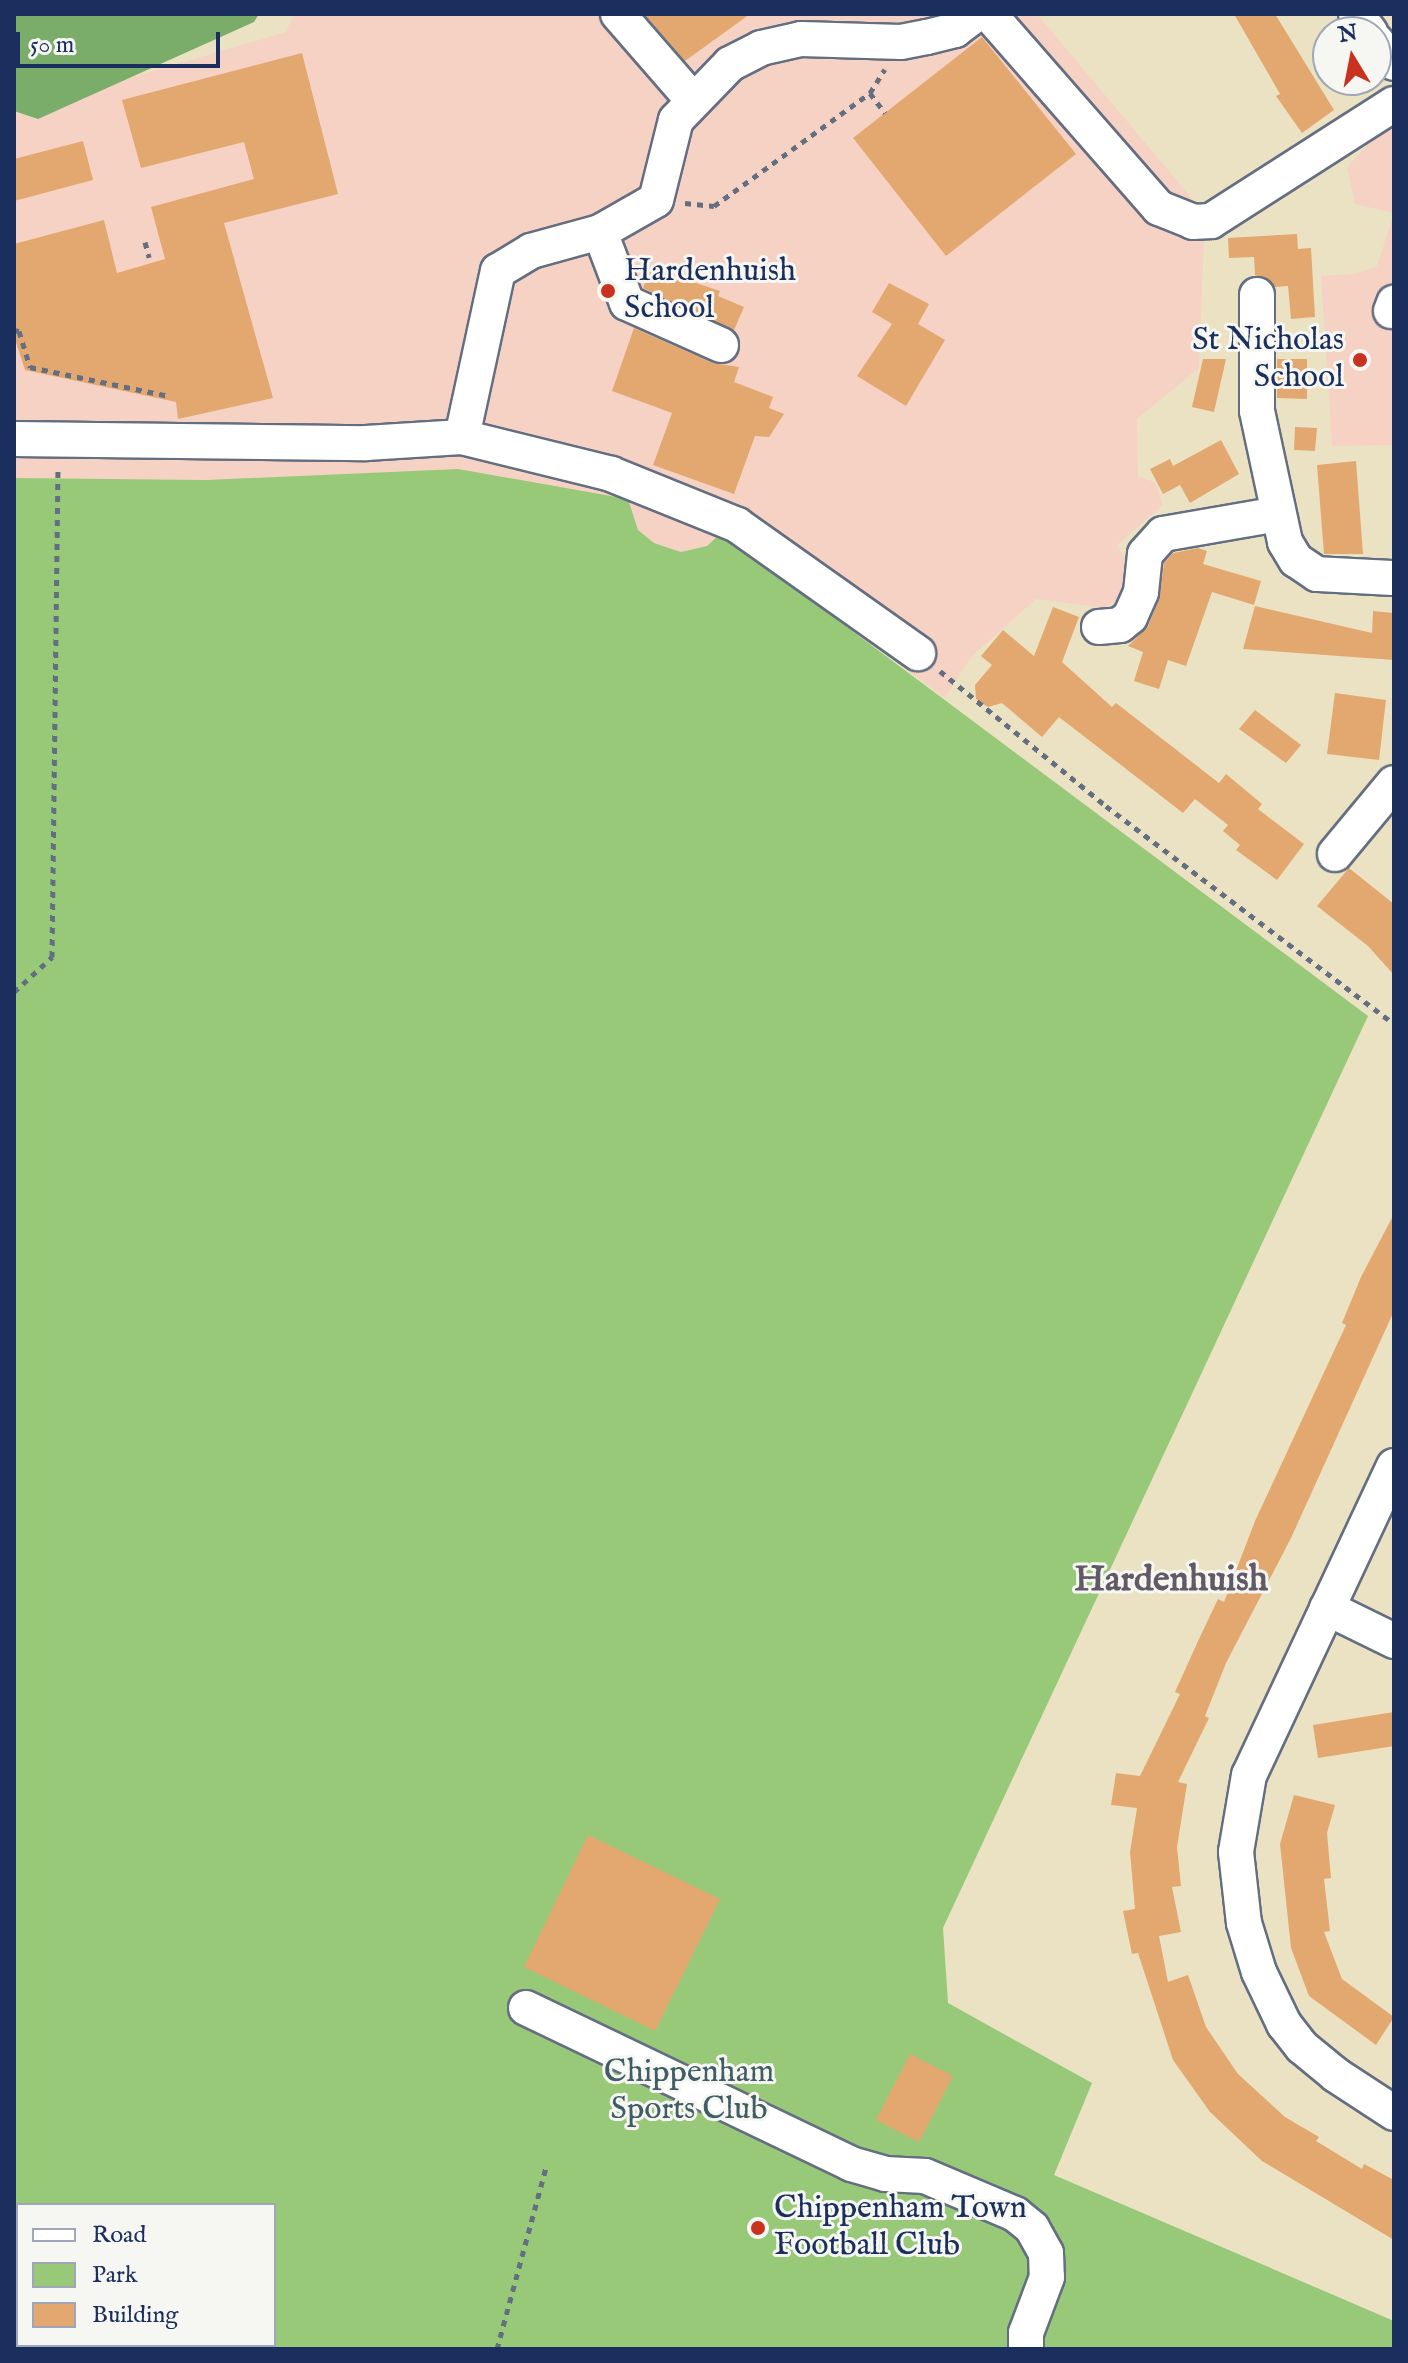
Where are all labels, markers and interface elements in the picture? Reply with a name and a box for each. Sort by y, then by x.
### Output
scale bar [20,16,224,66]
north arrow [1312,16,1392,96]
text: N [1336,19,1360,50]
text: 50 m [30,30,74,61]
place label: Hardenhuish School [624,254,796,329]
marker: Hardenhuish School [599,282,617,300]
place label: St Nicholas School [1192,323,1344,398]
marker: St Nicholas School [1351,351,1369,369]
district label: Hardenhuish [1074,1559,1268,1603]
park label: Chippenham Sports Club [604,2055,774,2130]
place label: Chippenham Town Football Club [774,2191,1027,2266]
legend [16,2203,276,2347]
marker: Chippenham Town Football Club [749,2219,767,2237]
text: Road [92,2220,146,2251]
text: Park [92,2260,138,2291]
text: Building [92,2300,178,2331]

